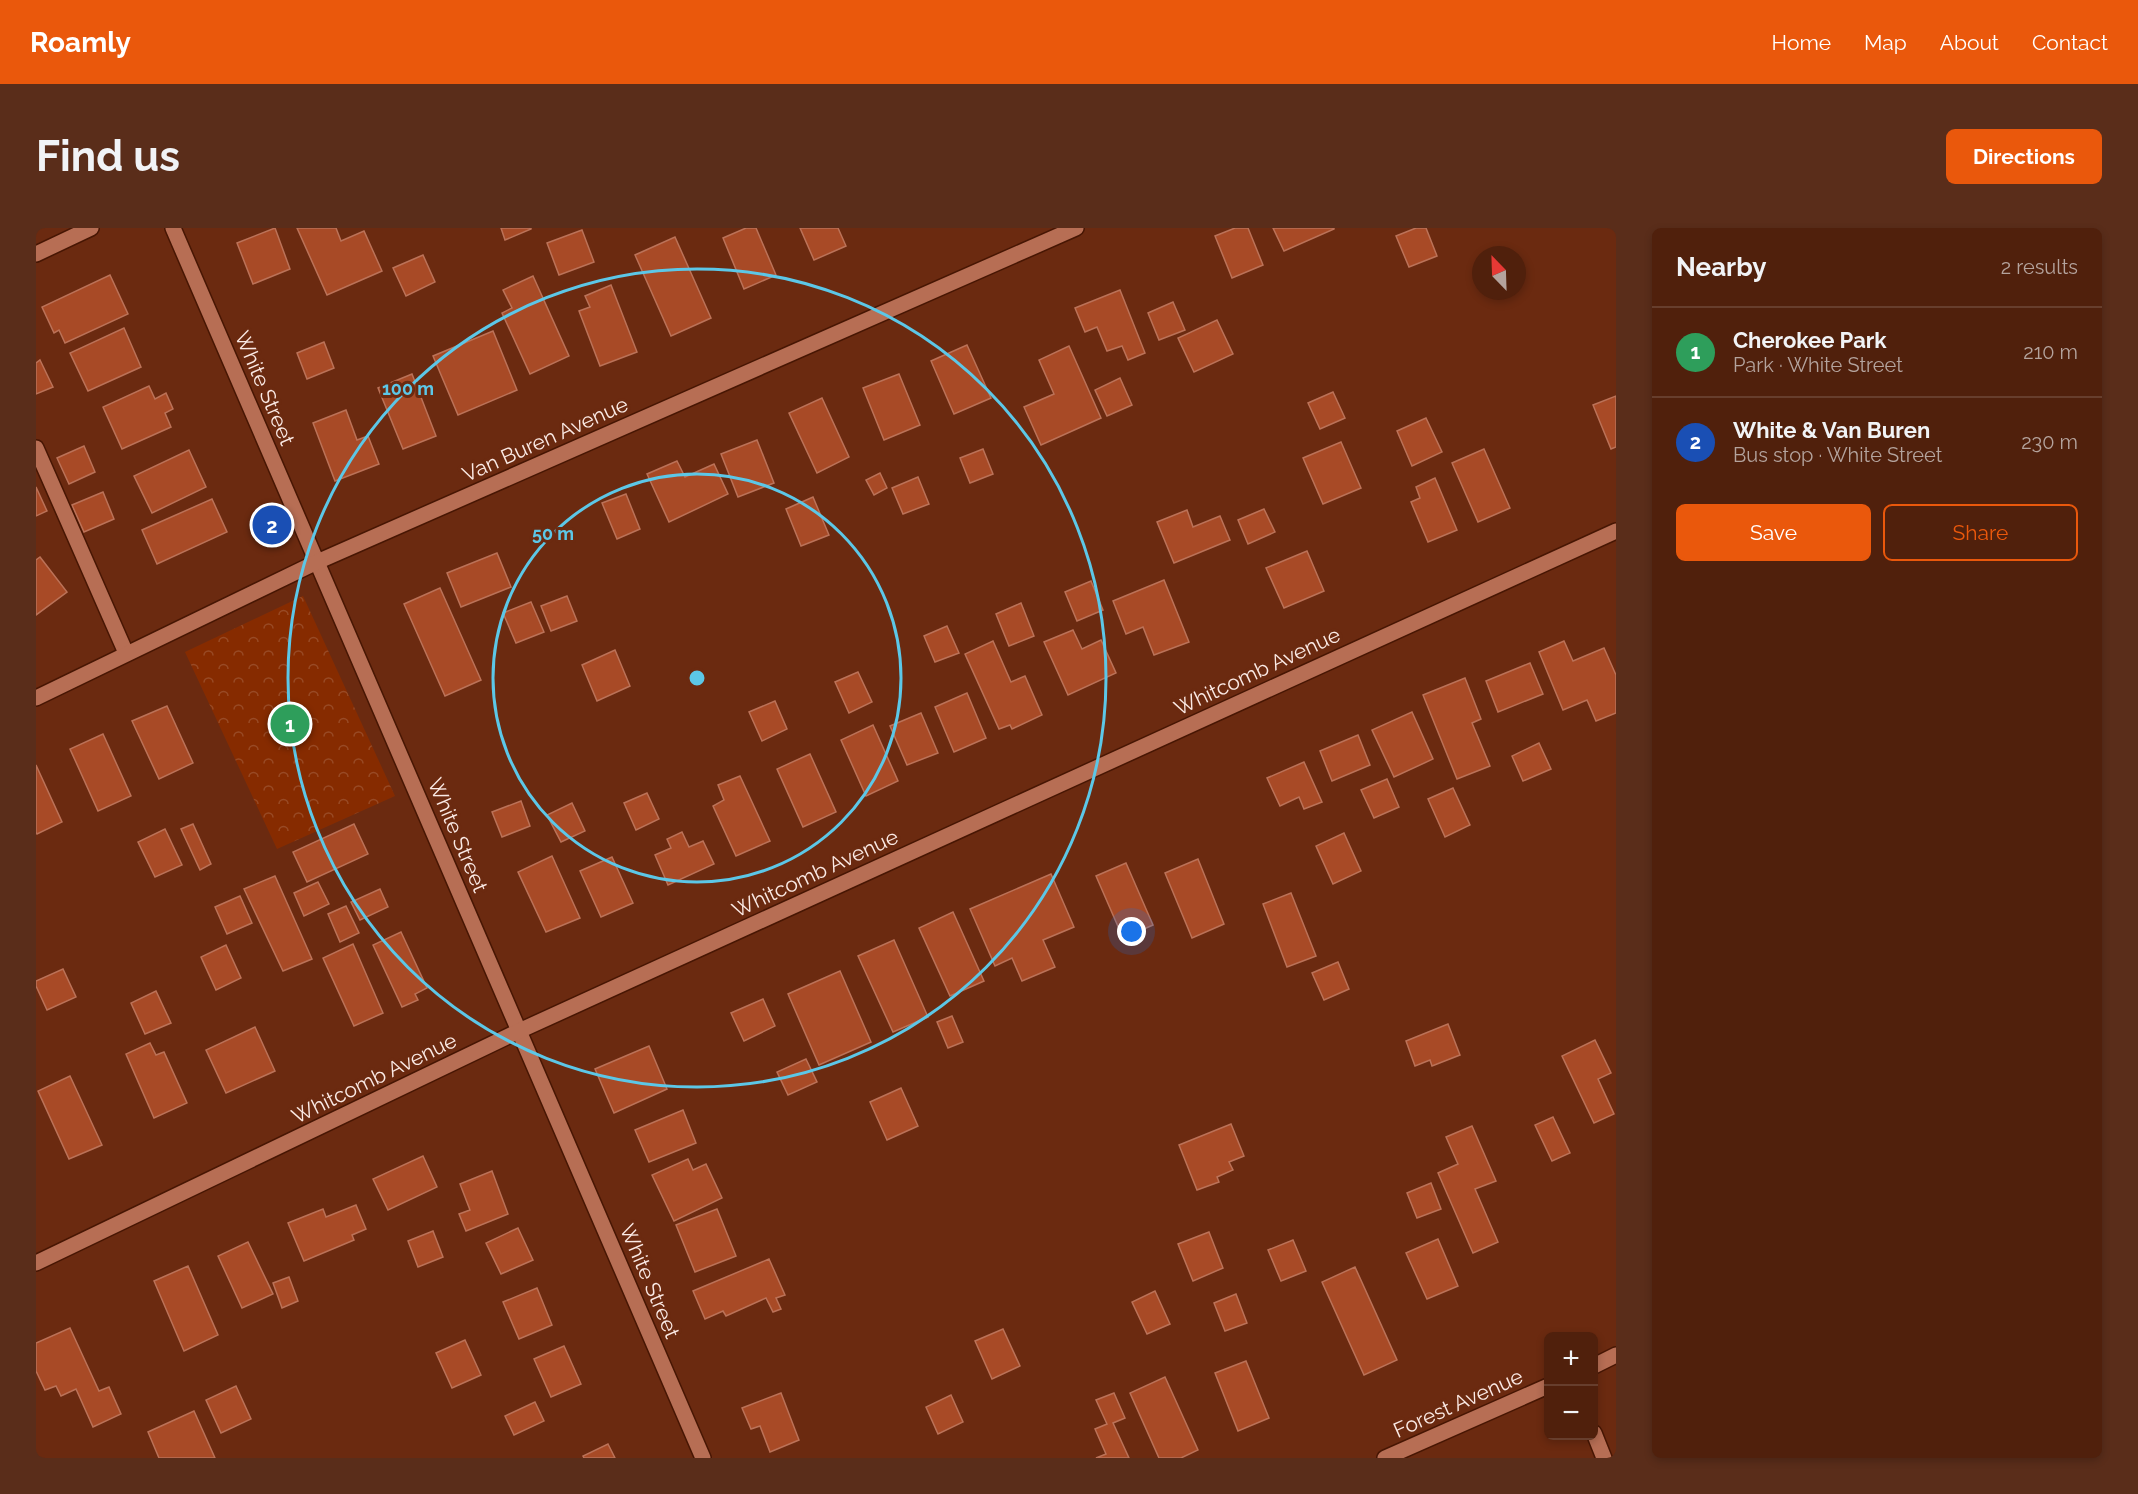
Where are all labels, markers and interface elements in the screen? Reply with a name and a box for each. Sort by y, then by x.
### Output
text: Roamly [30,26,131,59]
text: Home [1772,30,1831,55]
text: Map [1864,30,1907,55]
text: About [1940,30,1999,55]
text: Contact [2032,30,2108,55]
button: Directions [1946,129,2102,184]
text: Find us [36,132,180,181]
north arrow [1472,246,1526,300]
text: Nearby [1676,252,1766,282]
text: 2 results [2001,255,2078,279]
street label: White Street [230,327,300,449]
text: Cherokee Park [1733,327,1887,353]
text: 1 [1691,340,1700,364]
text: 210 m [2023,340,2078,364]
text: Park · White Street [1733,353,1903,377]
text: 100 m [382,378,434,399]
street label: Van Buren Avenue [458,391,632,487]
text: White & Van Buren [1733,417,1930,443]
text: 2 [1690,430,1701,454]
text: 230 m [2021,430,2078,454]
text: Bus stop · White Street [1733,443,1942,467]
pin: 2 [252,502,292,548]
button: Save [1676,504,1871,561]
button: Share [1883,504,2078,561]
text: 50 m [532,523,574,544]
street label: Whitcomb Avenue [1170,622,1344,720]
centre of rings [687,668,707,688]
pin: 1 [270,702,310,746]
street label: White Street [423,774,493,896]
street label: Whitcomb Avenue [728,824,902,922]
your location [1117,917,1146,946]
street label: Whitcomb Avenue [288,1027,460,1129]
street label: White Street [615,1220,685,1342]
map controls [1544,1332,1598,1440]
button: + [1544,1332,1598,1386]
street label: Forest Avenue [1389,1363,1527,1443]
button: − [1544,1386,1598,1440]

